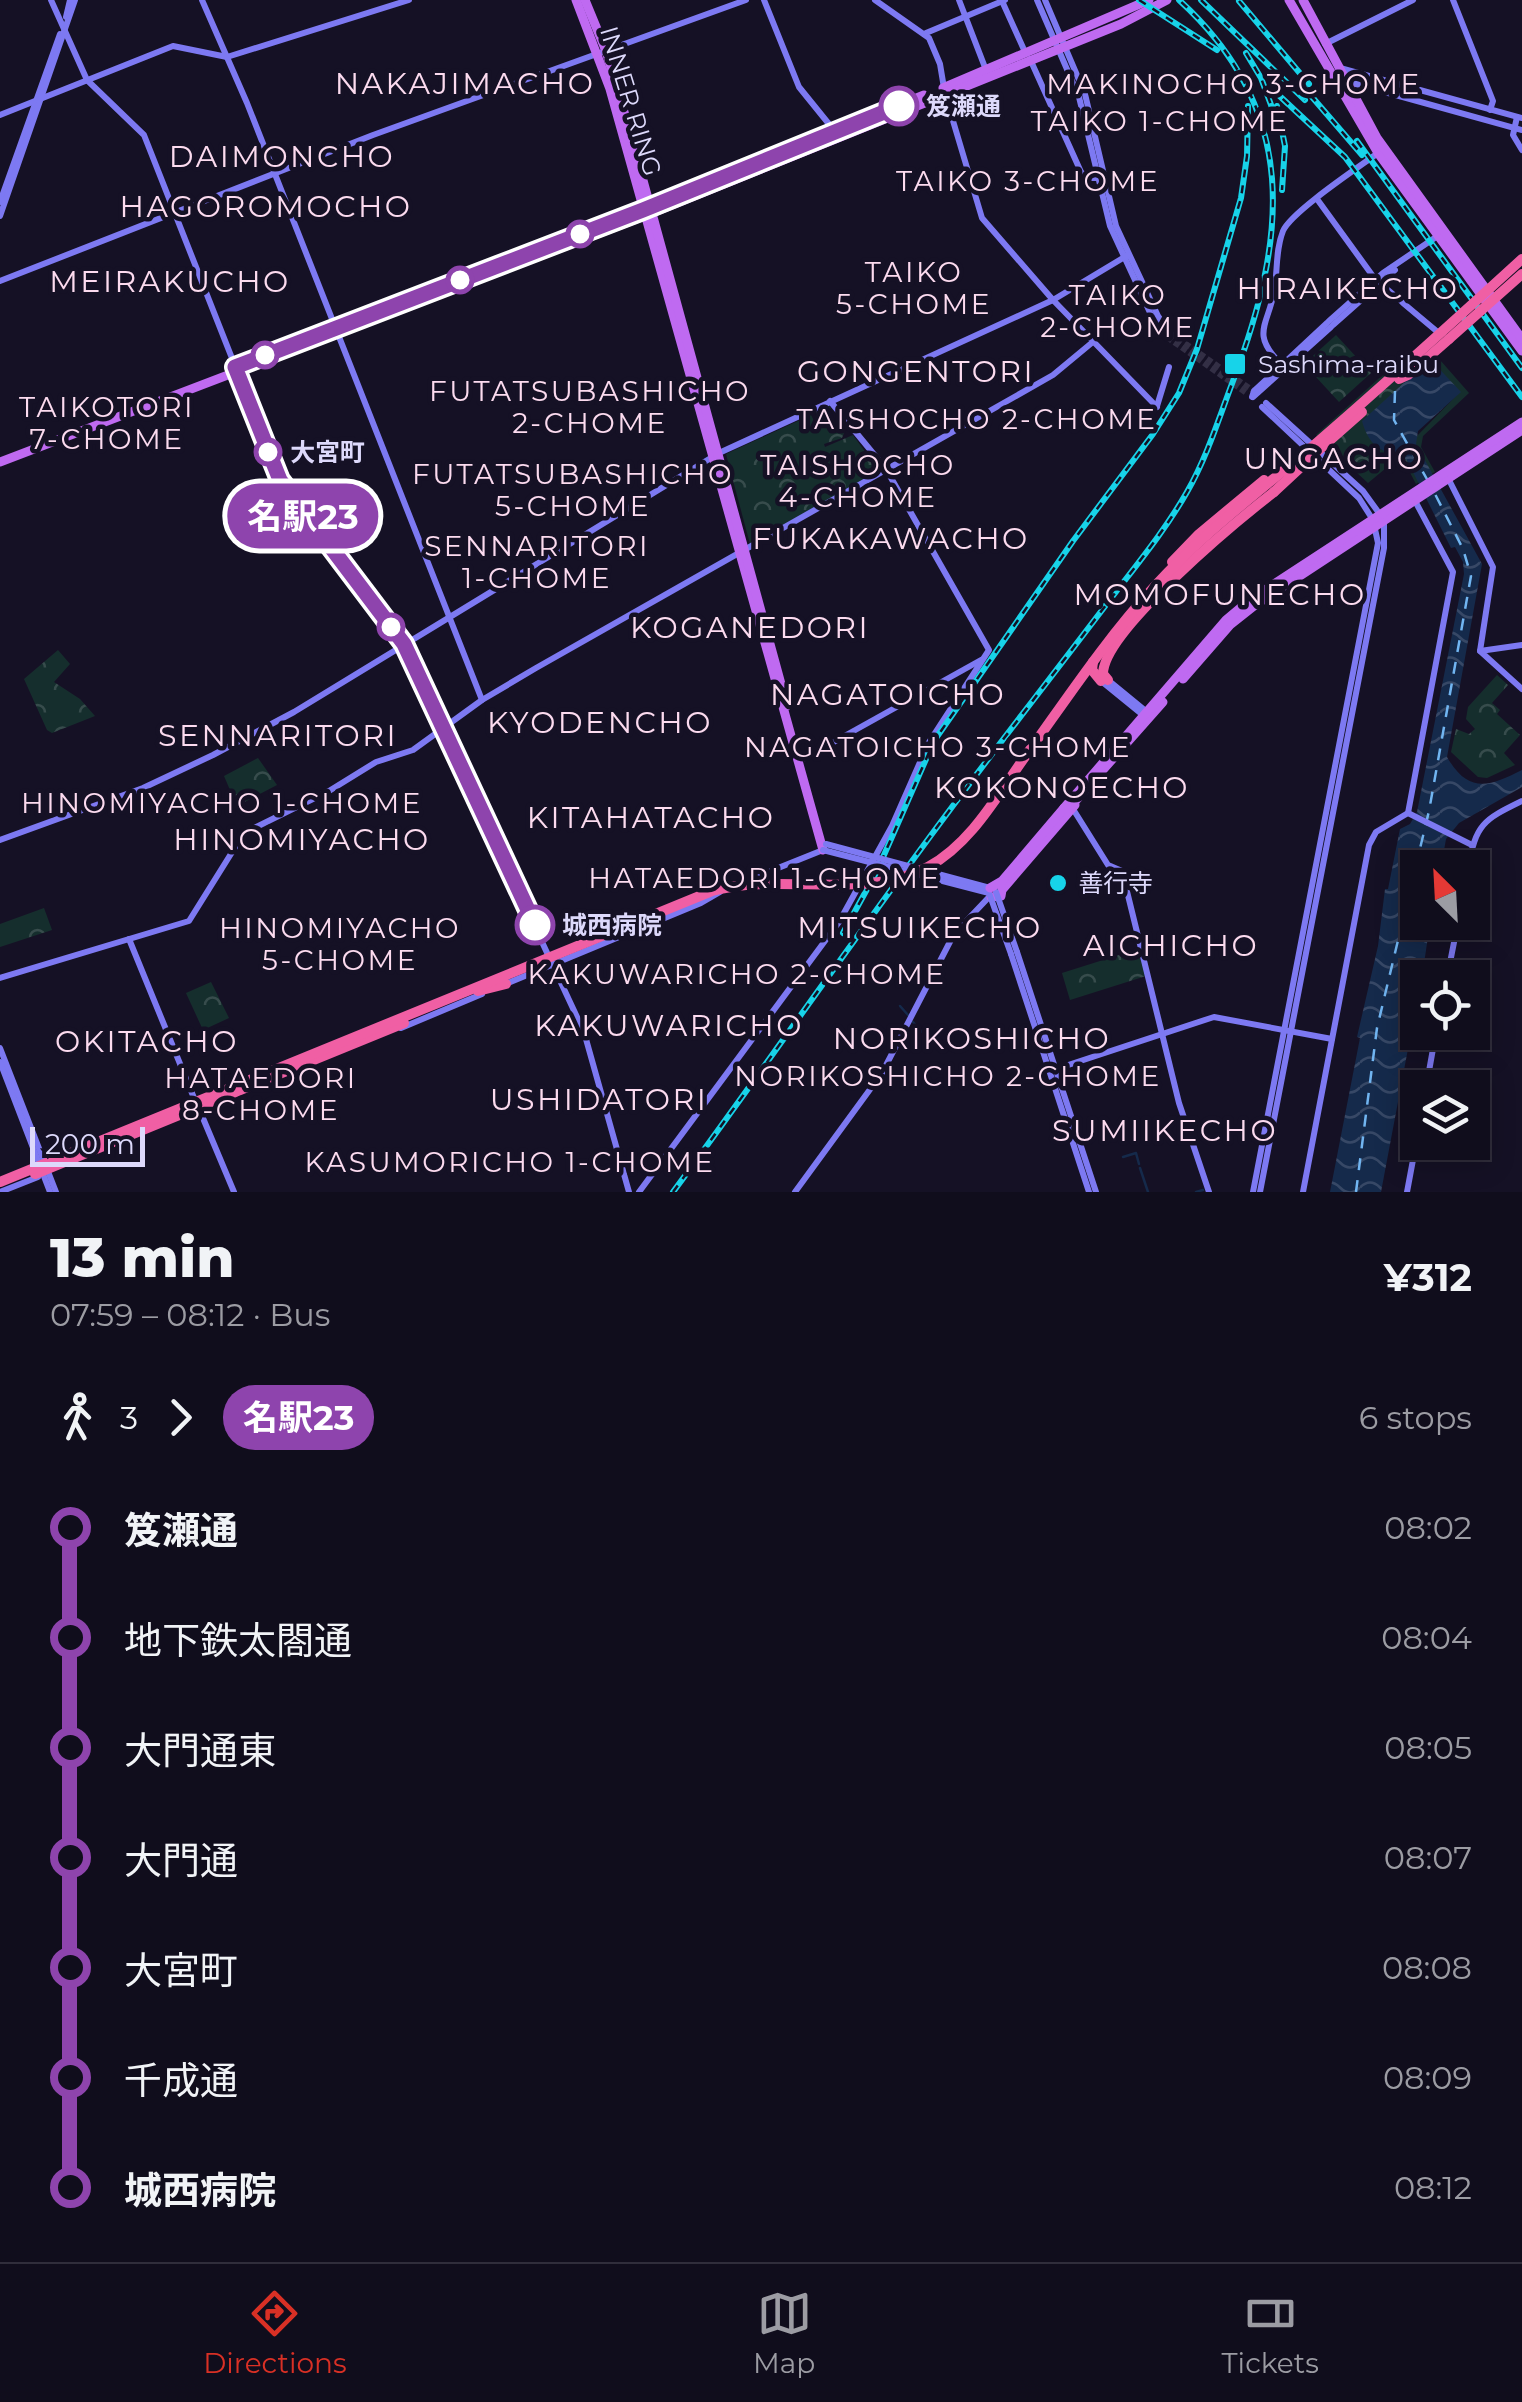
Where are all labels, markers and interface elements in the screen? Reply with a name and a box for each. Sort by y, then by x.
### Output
street label: INNER RING [594,23,668,179]
district label: NAKAJIMACHO [335,65,595,102]
district label: MAKINOCHO 3-CHOME [1046,67,1422,101]
marker: 笈瀬通 [880,87,918,125]
place label: 笈瀬通 [926,91,1001,121]
district label: TAIKO 1-CHOME [1031,104,1289,138]
district label: DAIMONCHO [169,138,395,175]
district label: TAIKO 3-CHOME [896,164,1160,198]
district label: HAGOROMOCHO [120,188,412,225]
unlabelled marker [567,221,593,247]
district label: TAIKO 5-CHOME [836,255,992,321]
district label: MEIRAKUCHO [49,263,291,300]
unlabelled marker [447,267,473,293]
district label: HIRAIKECHO [1237,270,1459,307]
district label: TAIKO 2-CHOME [1040,278,1196,344]
unlabelled marker [252,342,278,368]
place label: Sashima-raibu [1258,349,1439,379]
marker: Sashima-raibu [1222,351,1248,377]
district label: GONGENTORI [797,353,1035,390]
district label: FUTATSUBASHICHO 2-CHOME [429,374,751,440]
district label: TAIKOTORI 7-CHOME [19,390,195,456]
district label: TAISHOCHO 2-CHOME [796,402,1158,436]
place label: 大宮町 [290,437,365,467]
marker: 大宮町 [255,439,281,465]
district label: UNGACHO [1244,440,1424,477]
district label: TAISHOCHO 4-CHOME [760,448,956,514]
district label: FUTATSUBASHICHO 5-CHOME [412,457,734,523]
line badge: 名駅23 [233,484,373,548]
text: 名駅23 [247,495,359,538]
district label: FUKAKAWACHO [752,520,1030,557]
district label: SENNARITORI 1-CHOME [424,529,650,595]
district label: MOMOFUNECHO [1073,576,1367,613]
district label: KOGANEDORI [630,609,870,646]
unlabelled marker [378,614,404,640]
district label: NAGATOICHO [770,676,1006,713]
district label: KYODENCHO [487,704,713,741]
district label: SENNARITORI [158,717,398,754]
district label: NAGATOICHO 3-CHOME [744,730,1132,764]
district label: KOKONOECHO [934,769,1190,806]
district label: HINOMIYACHO 1-CHOME [21,786,423,820]
district label: KITAHATACHO [527,799,775,836]
district label: HINOMIYACHO [173,821,431,858]
north arrow [1400,850,1490,940]
map controls [1400,850,1490,1160]
district label: HATAEDORI 1-CHOME [588,861,942,895]
place label: 善行寺 [1078,868,1153,898]
marker: 善行寺 [1047,872,1069,894]
marker: 城西病院 [516,906,554,944]
district label: MITSUIKECHO [797,909,1043,946]
place label: 城西病院 [562,910,662,940]
district label: HINOMIYACHO 5-CHOME [219,911,461,977]
district label: AICHICHO [1083,927,1259,964]
district label: KAKUWARICHO 2-CHOME [527,957,947,991]
button: locate [1400,960,1490,1050]
district label: KAKUWARICHO [534,1007,804,1044]
district label: NORIKOSHICHO [833,1020,1111,1057]
district label: OKITACHO [55,1023,239,1060]
district label: NORIKOSHICHO 2-CHOME [734,1059,1162,1093]
district label: HATAEDORI 8-CHOME [164,1061,358,1127]
button: layers [1400,1070,1490,1160]
district label: USHIDATORI [490,1081,708,1118]
district label: SUMIIKECHO [1052,1112,1278,1149]
scale bar [30,1122,145,1166]
text: 200 m [45,1127,135,1161]
district label: KASUMORICHO 1-CHOME [304,1145,716,1179]
text: 13 min [50,1224,234,1291]
text: ¥312 [1384,1254,1472,1301]
text: 07:59 – 08:12 · Bus [50,1295,331,1334]
icon: walk [50,1390,105,1445]
icon: forward [153,1390,208,1445]
text: 名駅23 [243,1396,354,1439]
text: 3 [120,1398,138,1437]
text: 6 stops [1359,1398,1472,1437]
text: 笈瀬通 [124,1507,238,1554]
text: 08:02 [1384,1508,1472,1547]
text: 地下鉄太閤通 [124,1617,352,1664]
text: 08:04 [1381,1618,1472,1657]
text: 大門通東 [124,1727,276,1774]
text: 08:05 [1384,1728,1472,1767]
text: 大門通 [124,1837,238,1884]
text: 08:07 [1384,1838,1472,1877]
text: 大宮町 [124,1947,238,1994]
text: 08:08 [1382,1948,1472,1987]
text: 千成通 [124,2057,238,2104]
text: 08:09 [1383,2058,1472,2097]
text: 城西病院 [124,2167,276,2214]
text: 08:12 [1394,2168,1472,2207]
tab: Directions [203,2286,347,2380]
tab: Map [753,2286,815,2380]
tab: Tickets [1222,2286,1319,2380]

